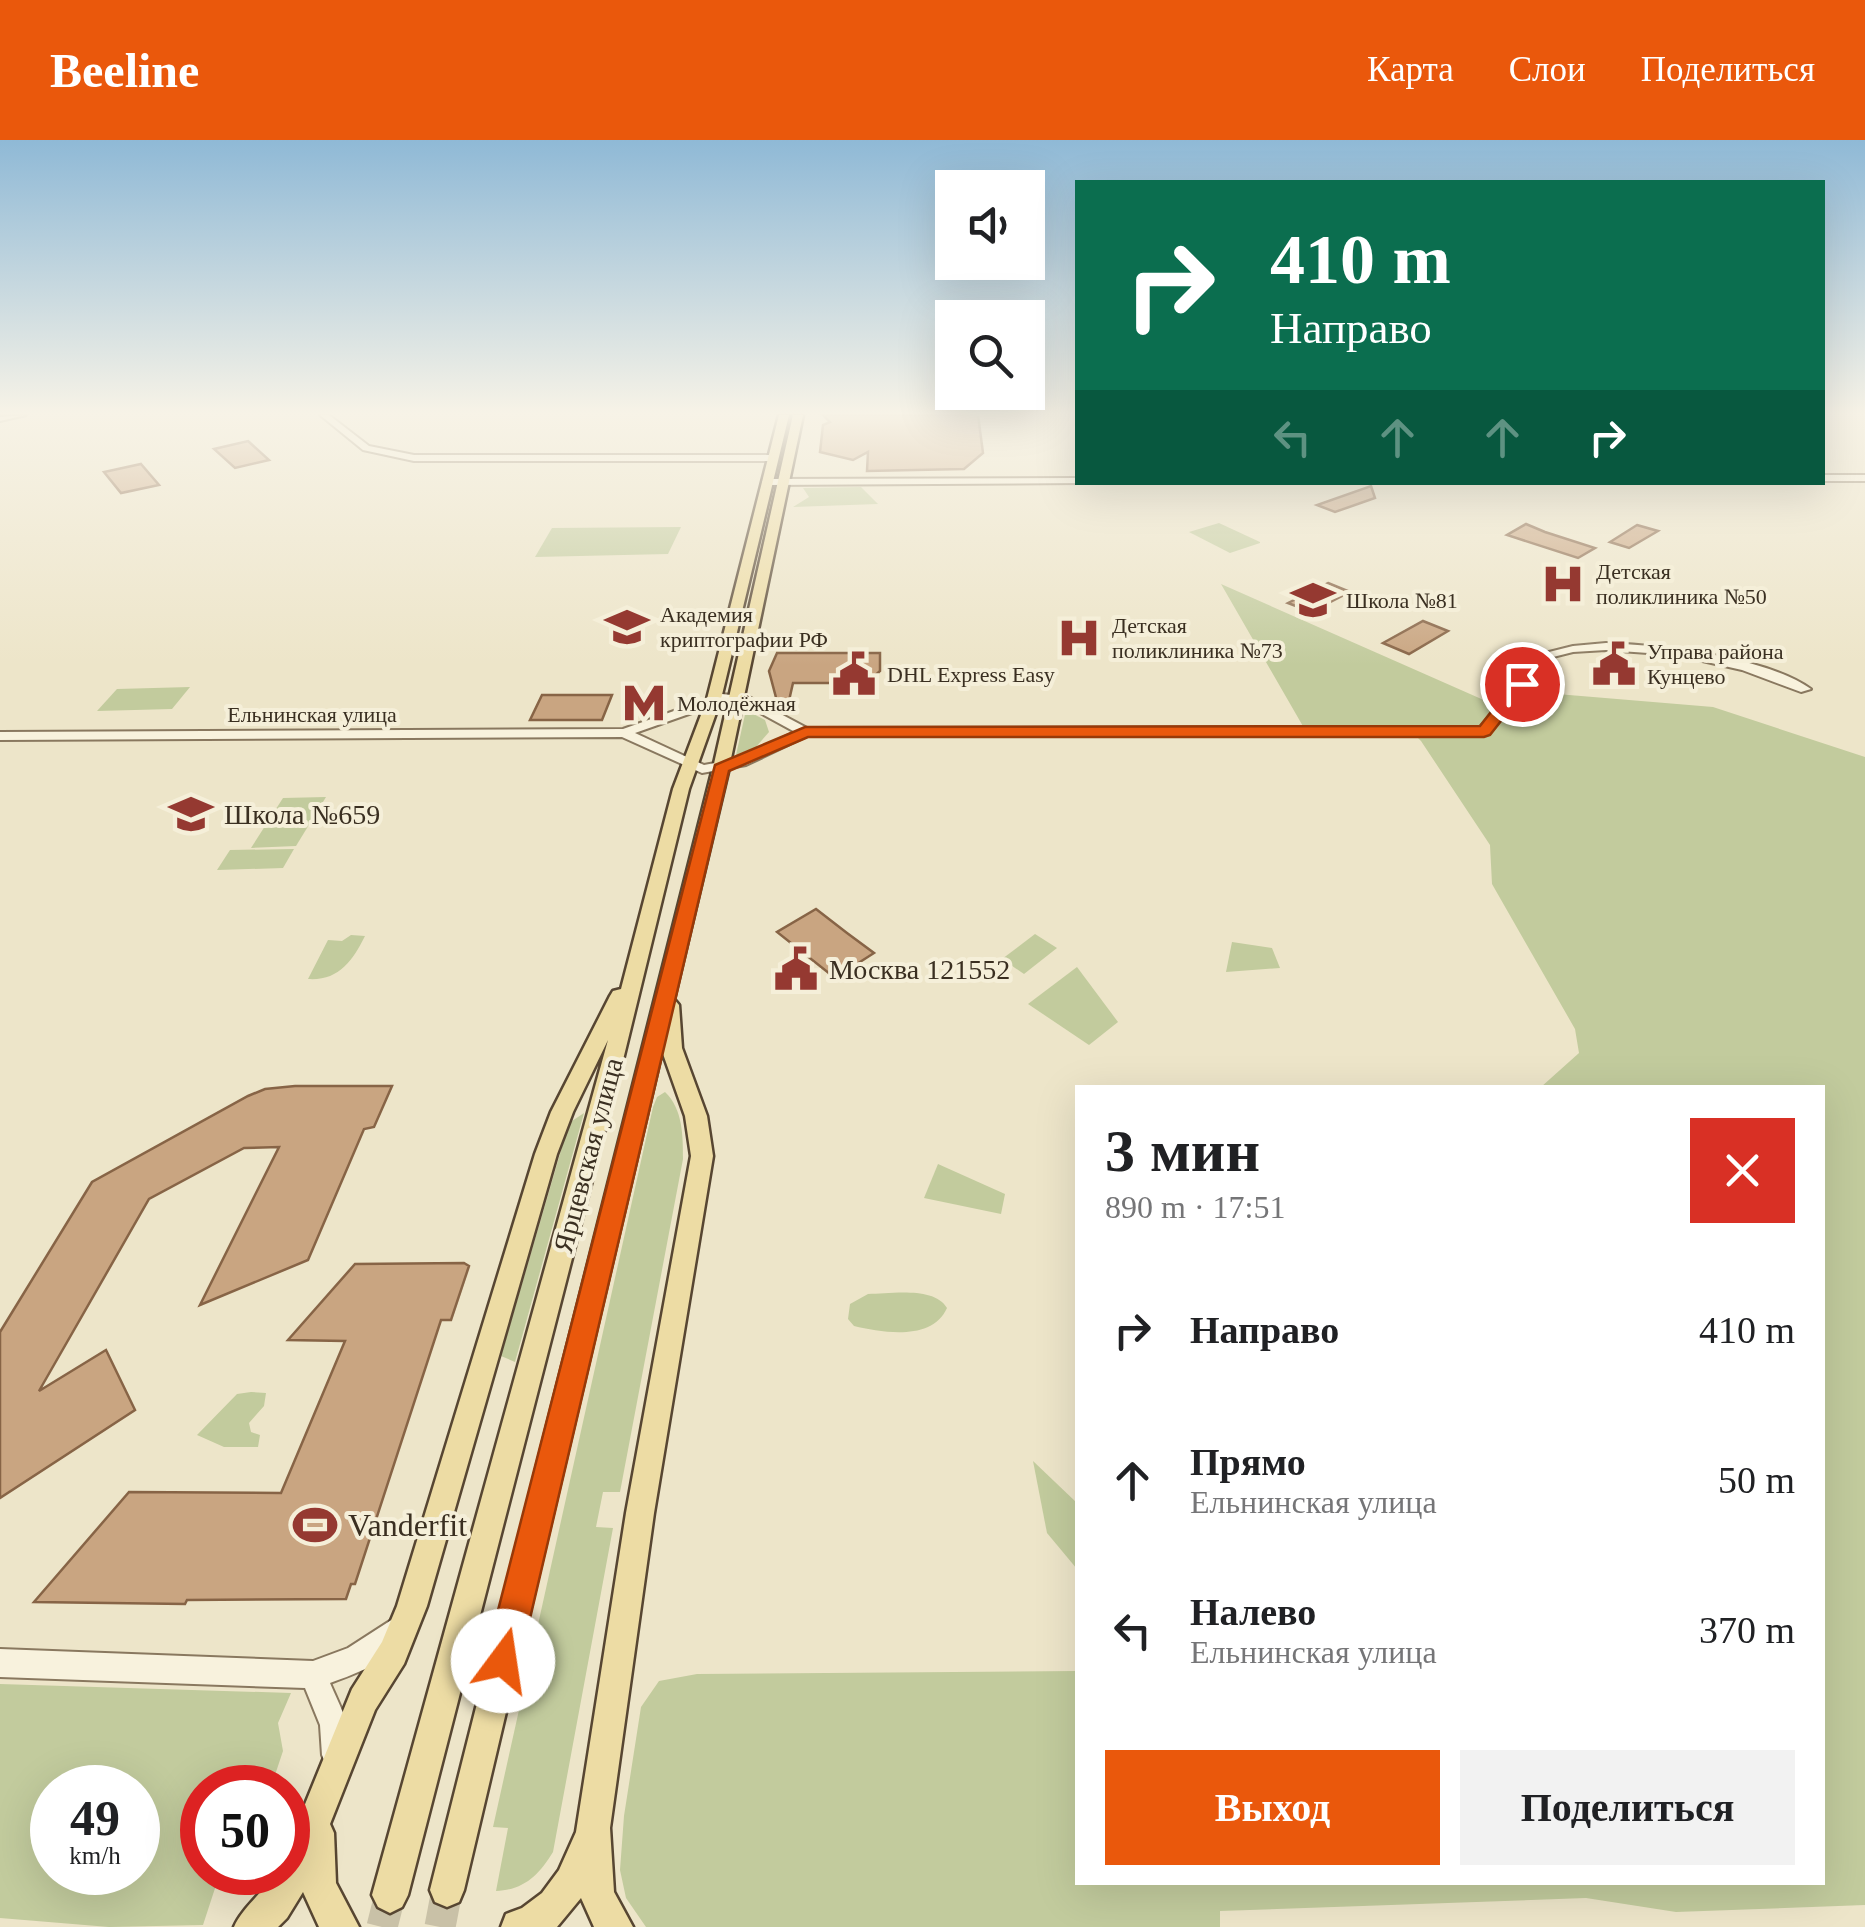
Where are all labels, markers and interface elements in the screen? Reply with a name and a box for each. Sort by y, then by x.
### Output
text: Beeline [50,44,199,97]
text: Карта [1367,50,1454,89]
text: Слои [1509,50,1586,89]
text: Поделиться [1641,50,1815,89]
map controls [935,170,1045,410]
button: sound [935,170,1045,280]
icon: right [1105,220,1235,350]
text: 410 m [1270,221,1451,298]
button: search [935,300,1045,410]
text: Направо [1270,303,1432,353]
icon: left [1265,410,1320,465]
icon: ahead [1370,410,1425,465]
icon: ahead [1475,410,1530,465]
icon: right [1580,410,1635,465]
place label: Детская поликлиника №50 [1596,559,1767,609]
hospital icon: Детская поликлиника №50 [1539,560,1587,608]
school or university icon: Школа №81 [1289,576,1337,624]
place label: Школа №81 [1346,588,1458,613]
place label: Академия криптографии РФ [660,602,828,652]
school or university icon: Академия криптографии РФ [603,603,651,651]
place label: Детская поликлиника №73 [1112,613,1283,663]
hospital icon: Детская поликлиника №73 [1055,614,1103,662]
place label: Управа района Кунцево [1647,639,1784,689]
public building icon: Управа района Кунцево [1590,640,1638,688]
pin [1480,642,1565,727]
public building icon: DHL Express Easy [830,650,878,698]
icon: arrive [1495,657,1550,712]
place label: DHL Express Easy [887,662,1055,687]
metro station icon: Молодёжная [620,679,668,727]
place label: Молодёжная [677,691,796,716]
street label: Ельнинская улица [227,702,397,727]
school or university icon: Школа №659 [167,790,215,838]
place label: Школа №659 [224,799,380,830]
public building icon: Москва 121552 [772,945,820,993]
place label: Москва 121552 [829,954,1010,985]
street label: Ярцевская улица [547,1054,629,1256]
text: 3 мин [1105,1118,1260,1184]
button: close [1690,1118,1795,1223]
text: 890 m · 17:51 [1105,1189,1285,1225]
icon: right [1105,1303,1160,1358]
text: Направо [1190,1309,1339,1351]
text: 410 m [1699,1309,1795,1351]
text: Прямо [1190,1441,1306,1483]
icon: ahead [1105,1453,1160,1508]
text: 50 m [1718,1459,1795,1501]
text: Ельнинская улица [1190,1484,1437,1520]
sports icon: Vanderfit [291,1501,339,1549]
place label: Vanderfit [348,1507,467,1543]
text: Налево [1190,1591,1316,1633]
icon: left [1105,1603,1160,1658]
position arrow [451,1609,555,1713]
text: 370 m [1699,1609,1795,1651]
text: Ельнинская улица [1190,1634,1437,1670]
button: Выход [1105,1750,1440,1865]
button: Поделиться [1460,1750,1795,1865]
speed limit sign: 50 [180,1765,310,1895]
text: 49 [70,1790,120,1846]
text: km/h [69,1842,121,1869]

